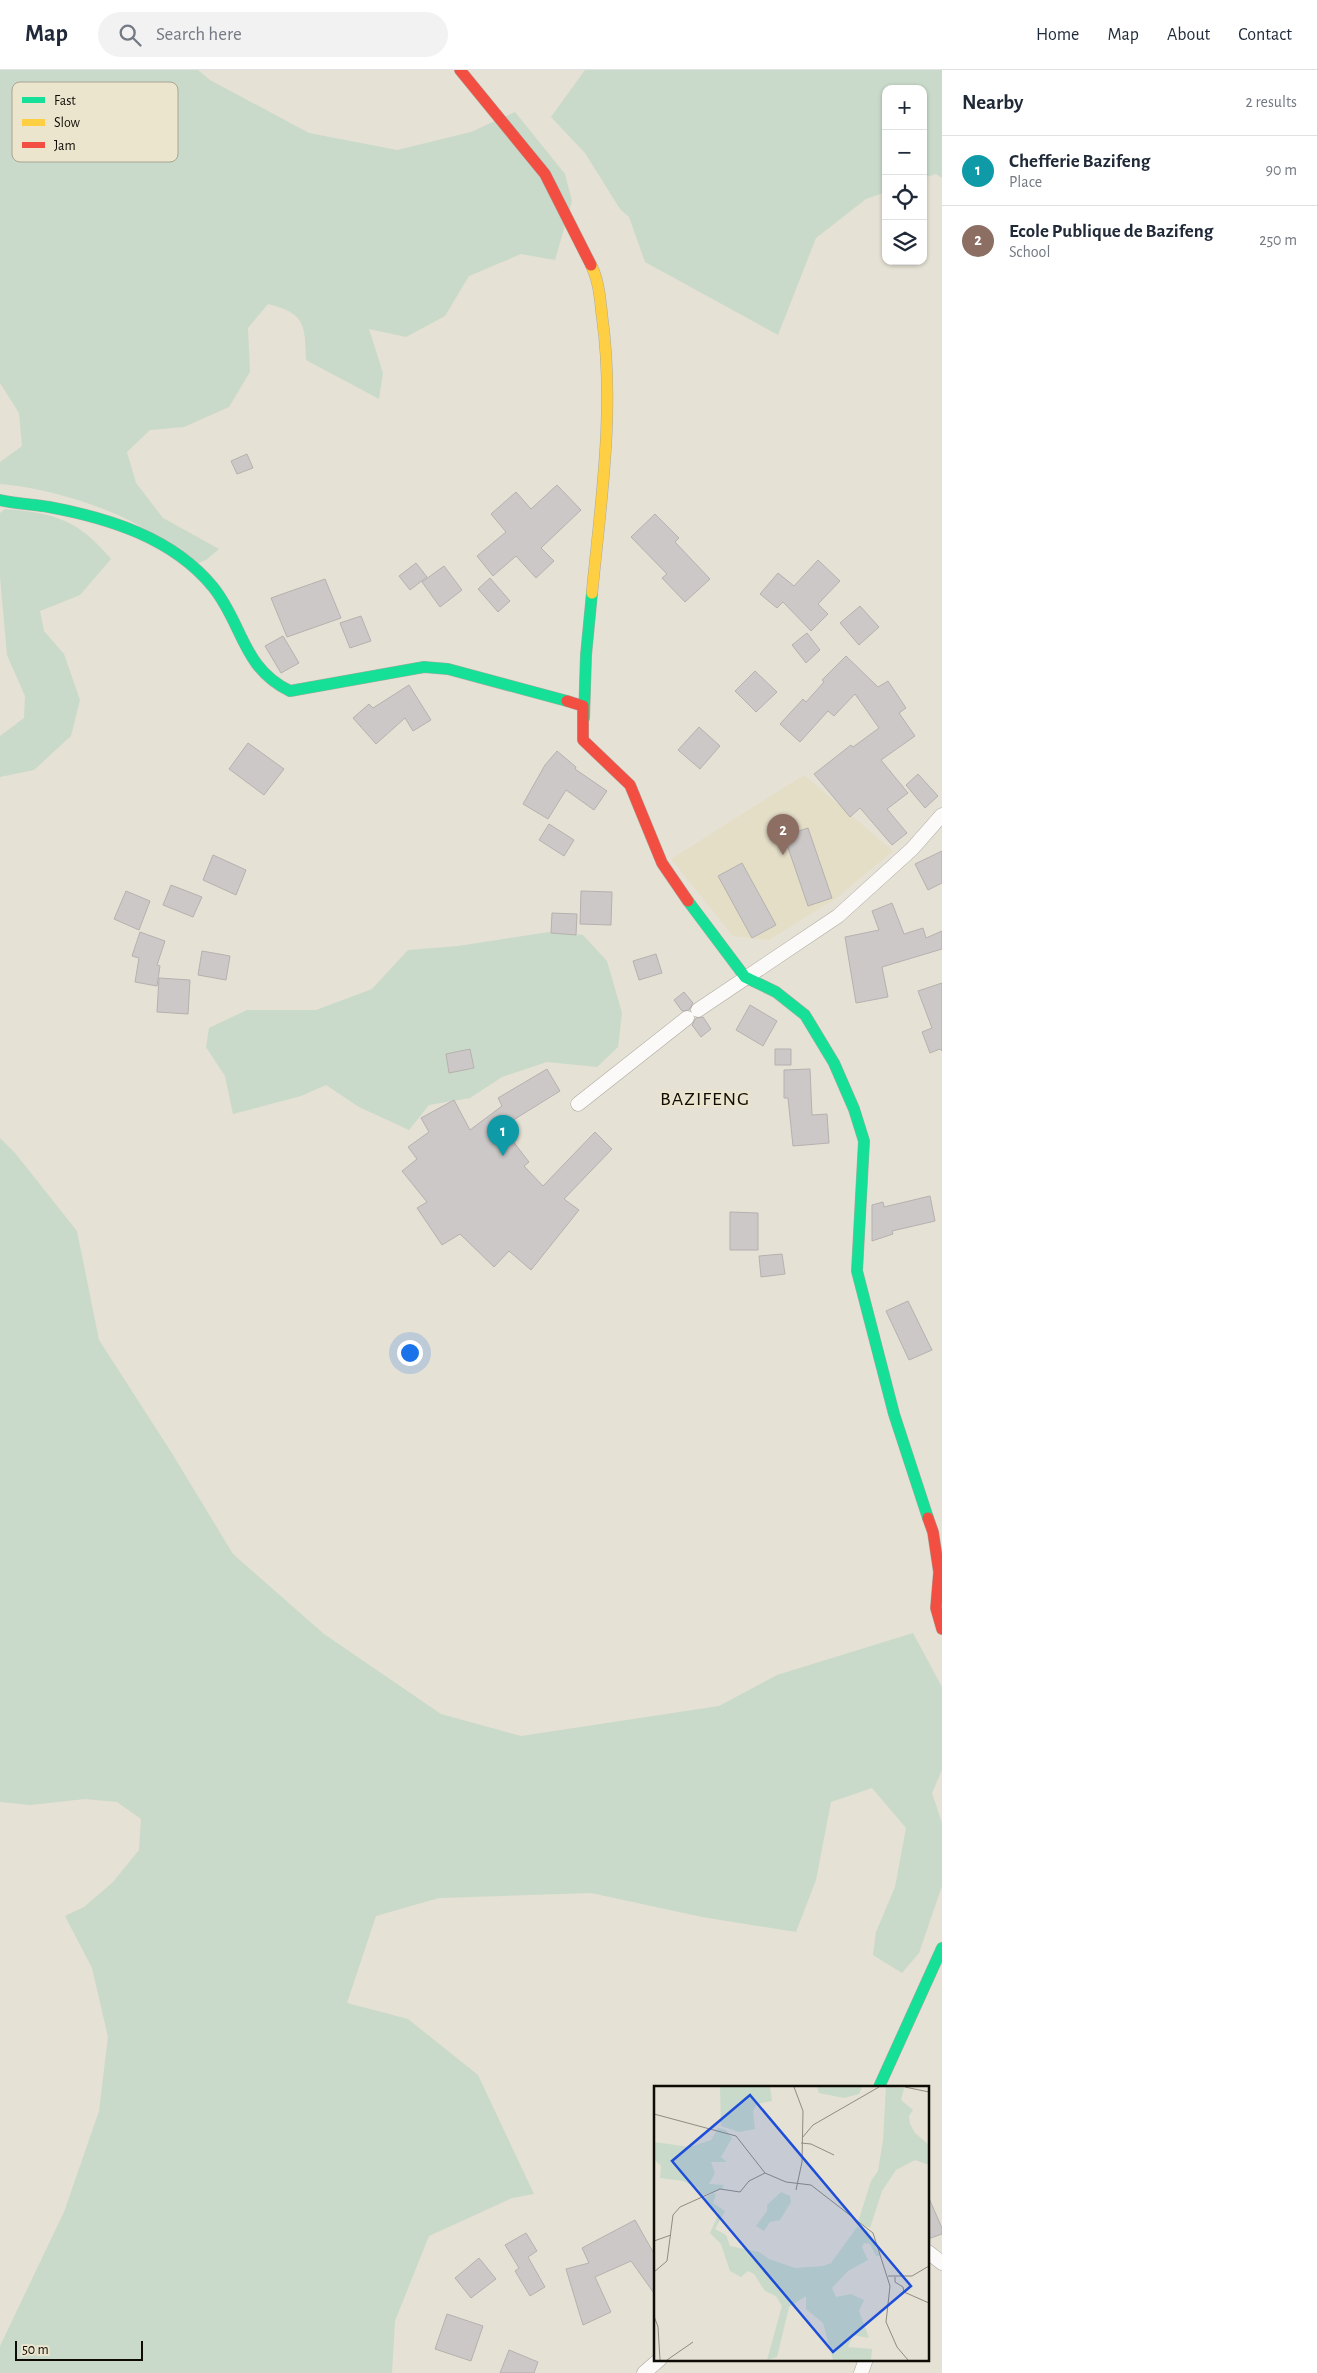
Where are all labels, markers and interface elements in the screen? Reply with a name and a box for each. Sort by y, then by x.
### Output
search box [98,12,448,57]
icon: search [116,21,144,49]
text: Map [25,22,68,46]
text: Search here [156,25,242,44]
text: Home [1036,26,1079,44]
text: Map [1107,26,1139,44]
text: About [1167,26,1210,44]
text: Contact [1238,26,1292,44]
legend [12,82,178,162]
map controls [882,85,927,265]
button: + [882,85,927,130]
text: Nearby [962,92,1023,113]
text: Fast [54,94,76,108]
text: 2 results [1245,94,1297,110]
text: Slow [54,116,81,130]
button: − [882,130,927,175]
text: Jam [54,139,76,153]
text: Chefferie Bazifeng [1009,152,1150,171]
text: 1 [975,162,981,178]
text: 90 m [1266,162,1297,178]
text: Place [1009,174,1042,190]
button: locate [882,175,927,220]
button: layers [882,220,927,265]
text: Ecole Publique de Bazifeng [1009,222,1213,241]
text: 2 [974,232,982,248]
text: 250 m [1259,232,1297,248]
text: School [1009,244,1050,260]
pin: 2 [767,814,799,855]
district label: BAZIFENG [660,1089,750,1109]
pin: 1 [487,1115,519,1156]
your location [397,1340,423,1366]
inset map [654,2086,929,2360]
scale bar [15,2338,142,2361]
text: 50 m [22,2343,49,2357]

